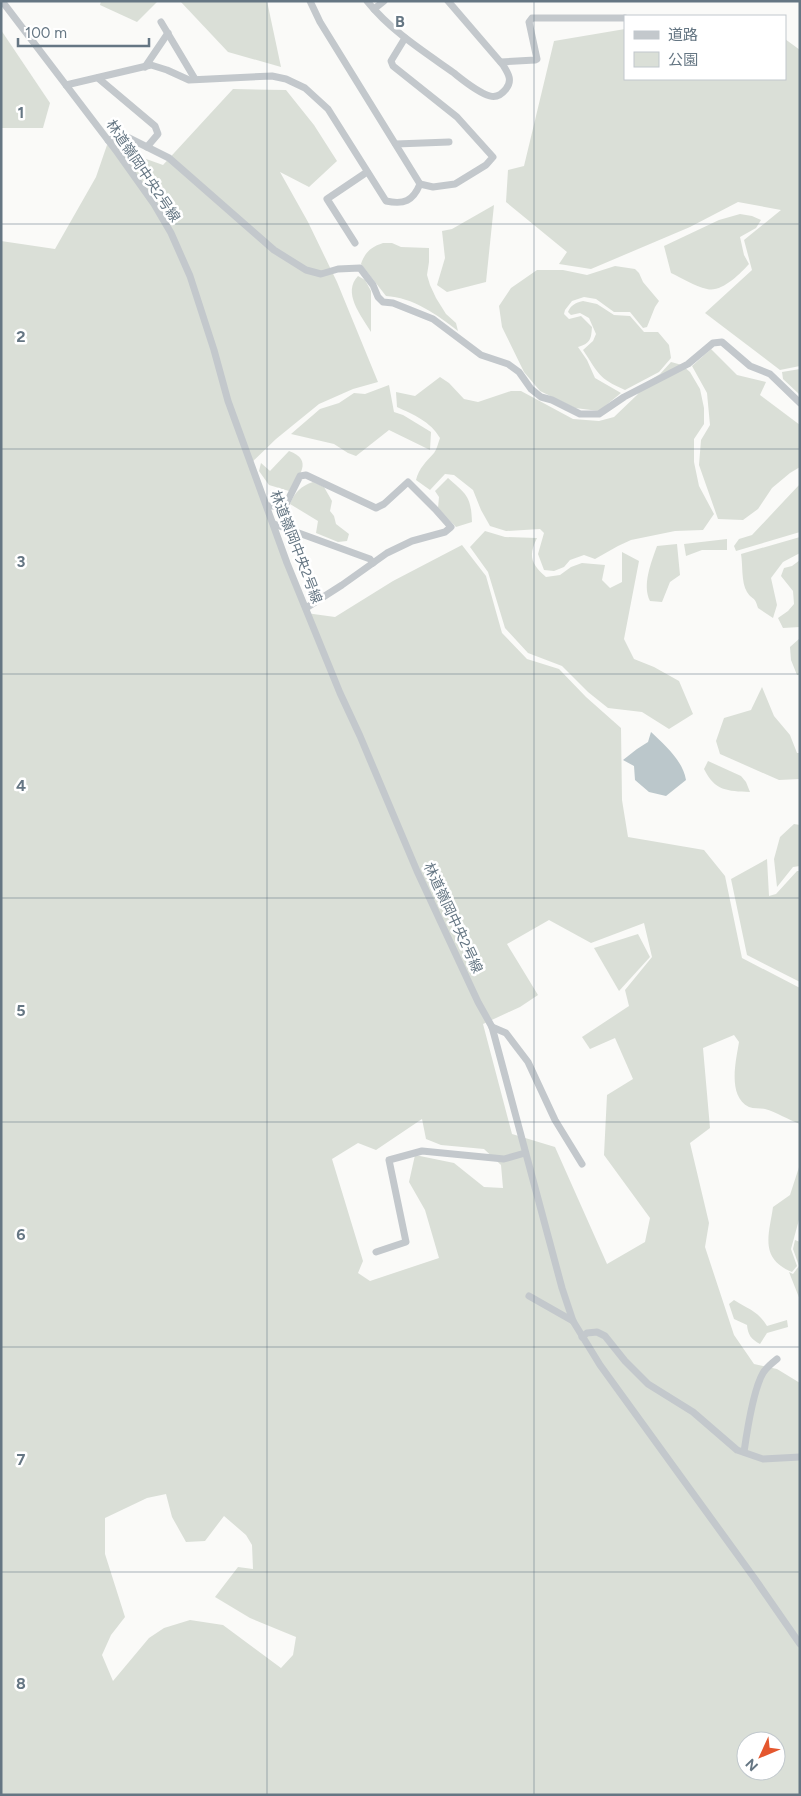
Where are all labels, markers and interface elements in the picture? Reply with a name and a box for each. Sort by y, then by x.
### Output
text: B [395,12,405,31]
scale bar [18,15,149,47]
legend [624,15,786,80]
text: 100 m [25,24,67,42]
text: 道路 [668,26,698,44]
text: 公園 [668,51,698,69]
text: 1 [18,103,24,122]
street label: 林道嶺岡中央2号線 [102,117,184,225]
text: 2 [16,327,26,346]
street label: 林道嶺岡中央2号線 [267,488,325,606]
text: 3 [17,552,26,571]
text: 4 [16,776,26,795]
street label: 林道嶺岡中央2号線 [420,860,486,976]
text: 5 [16,1001,26,1020]
text: 6 [16,1225,26,1244]
text: 7 [17,1450,26,1469]
text: 8 [16,1674,26,1693]
north arrow [736,1731,786,1781]
text: N [742,1755,762,1774]

